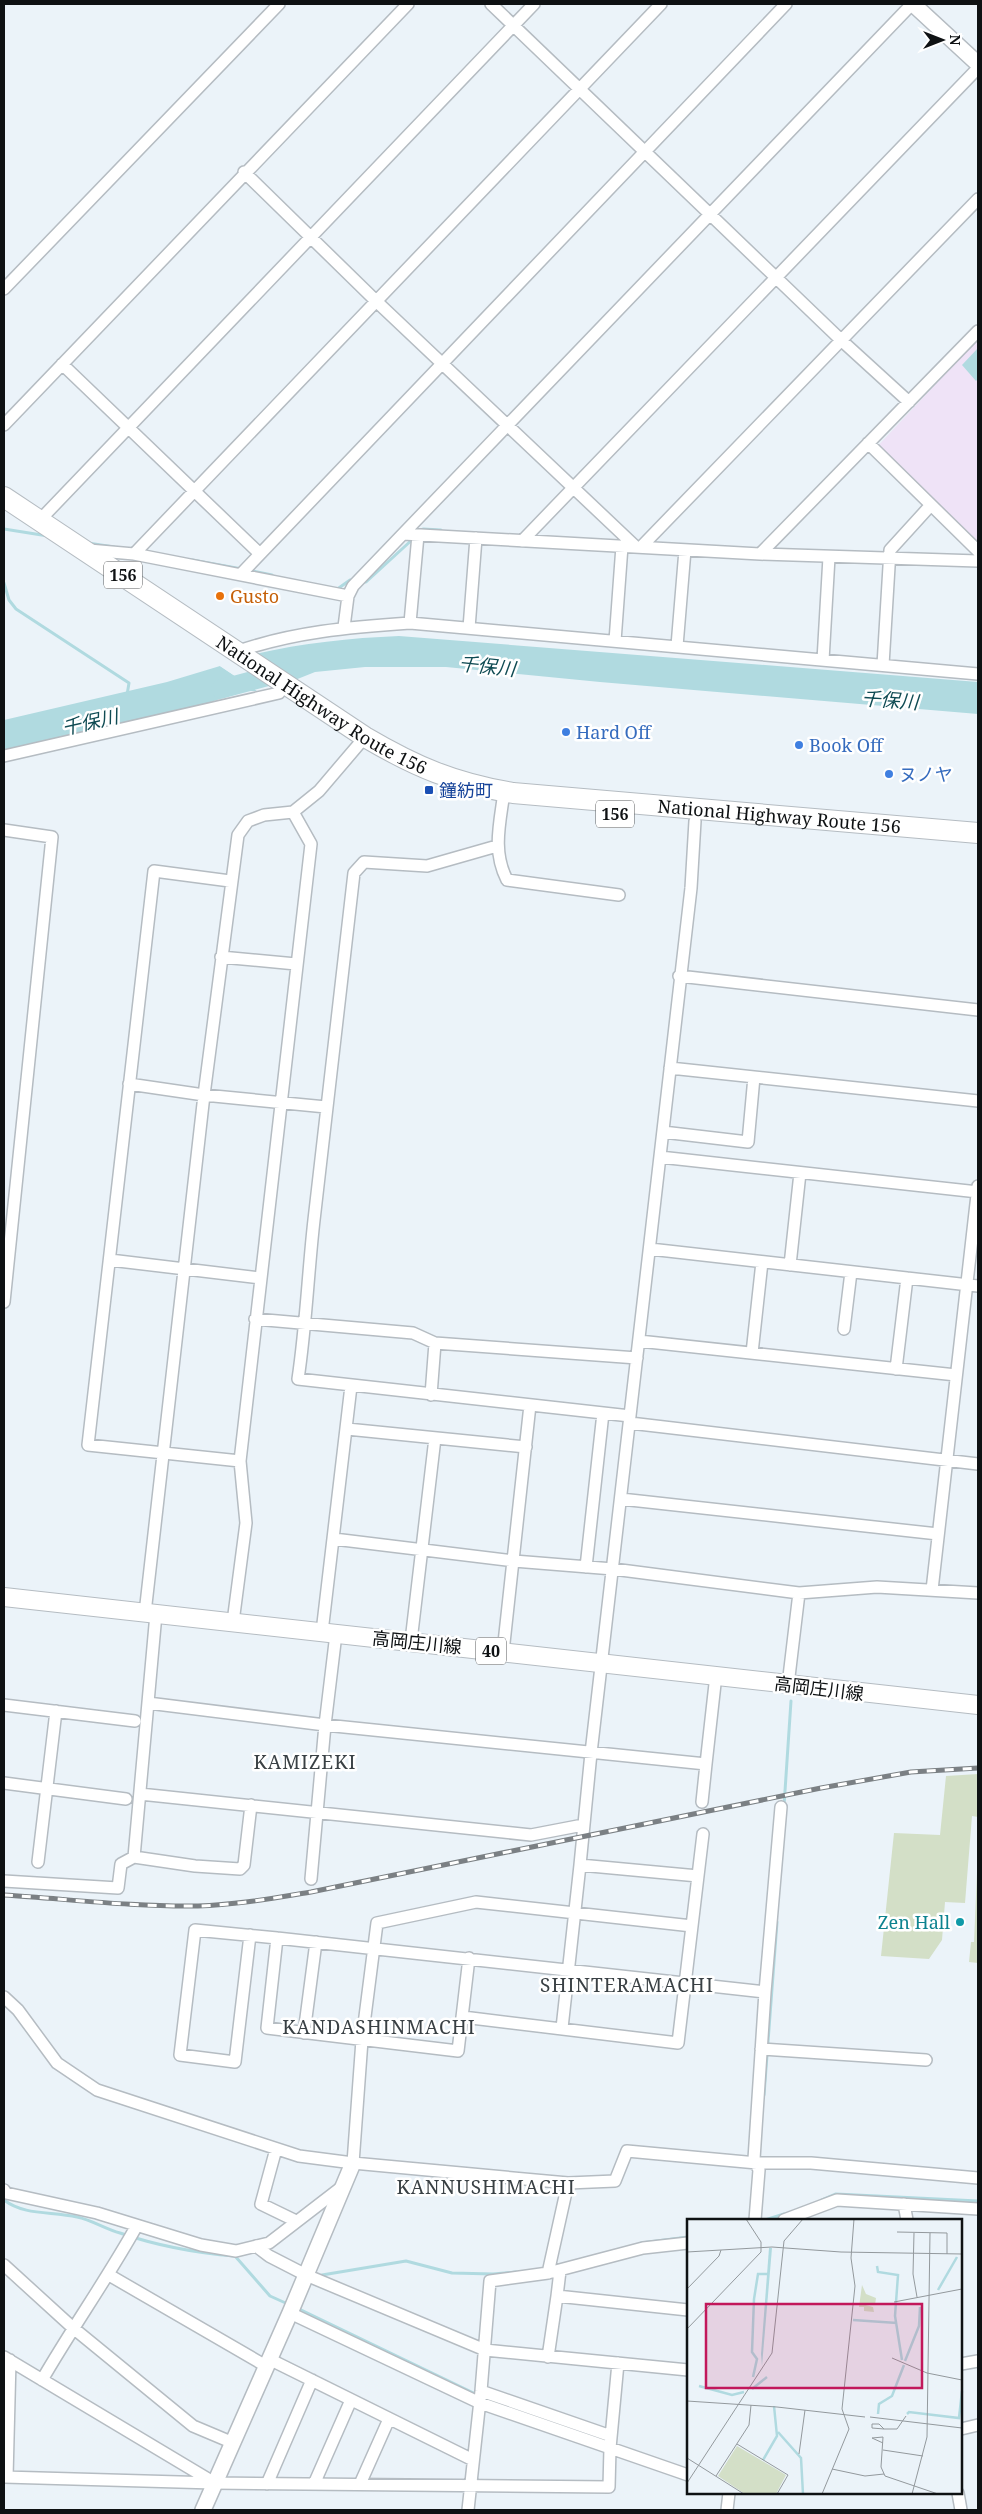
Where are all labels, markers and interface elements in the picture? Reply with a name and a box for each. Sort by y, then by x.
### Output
north arrow [917,15,967,65]
text: N [946,34,965,46]
road number: 156 [104,562,142,588]
place label: Gusto [230,584,279,608]
marker: Gusto [214,590,226,602]
street label: National Highway Route 156 [212,630,431,779]
water label: 千保川 [457,650,519,682]
water label: 千保川 [861,685,921,715]
water label: 千保川 [59,702,123,741]
place label: Hard Off [576,720,652,744]
marker: Hard Off [560,726,572,738]
place label: Book Off [809,733,884,757]
marker: Book Off [793,739,805,751]
place label: ヌノヤ [899,762,953,786]
marker: ヌノヤ [883,768,895,780]
place label: 鐘紡町 [439,778,493,802]
marker: 鐘紡町 [423,784,435,796]
street label: National Highway Route 156 [657,793,902,838]
road number: 156 [596,801,634,828]
street label: 高岡庄川線 [371,1625,463,1659]
road number: 40 [476,1638,506,1664]
street label: 高岡庄川線 [773,1671,865,1705]
district label: KAMIZEKI [254,1749,356,1775]
place label: Zen Hall [878,1910,950,1934]
marker: Zen Hall [954,1916,966,1928]
district label: SHINTERAMACHI [540,1972,714,1998]
district label: KANDASHINMACHI [282,2014,476,2040]
district label: KANNUSHIMACHI [396,2174,576,2200]
inset map [687,2219,962,2494]

